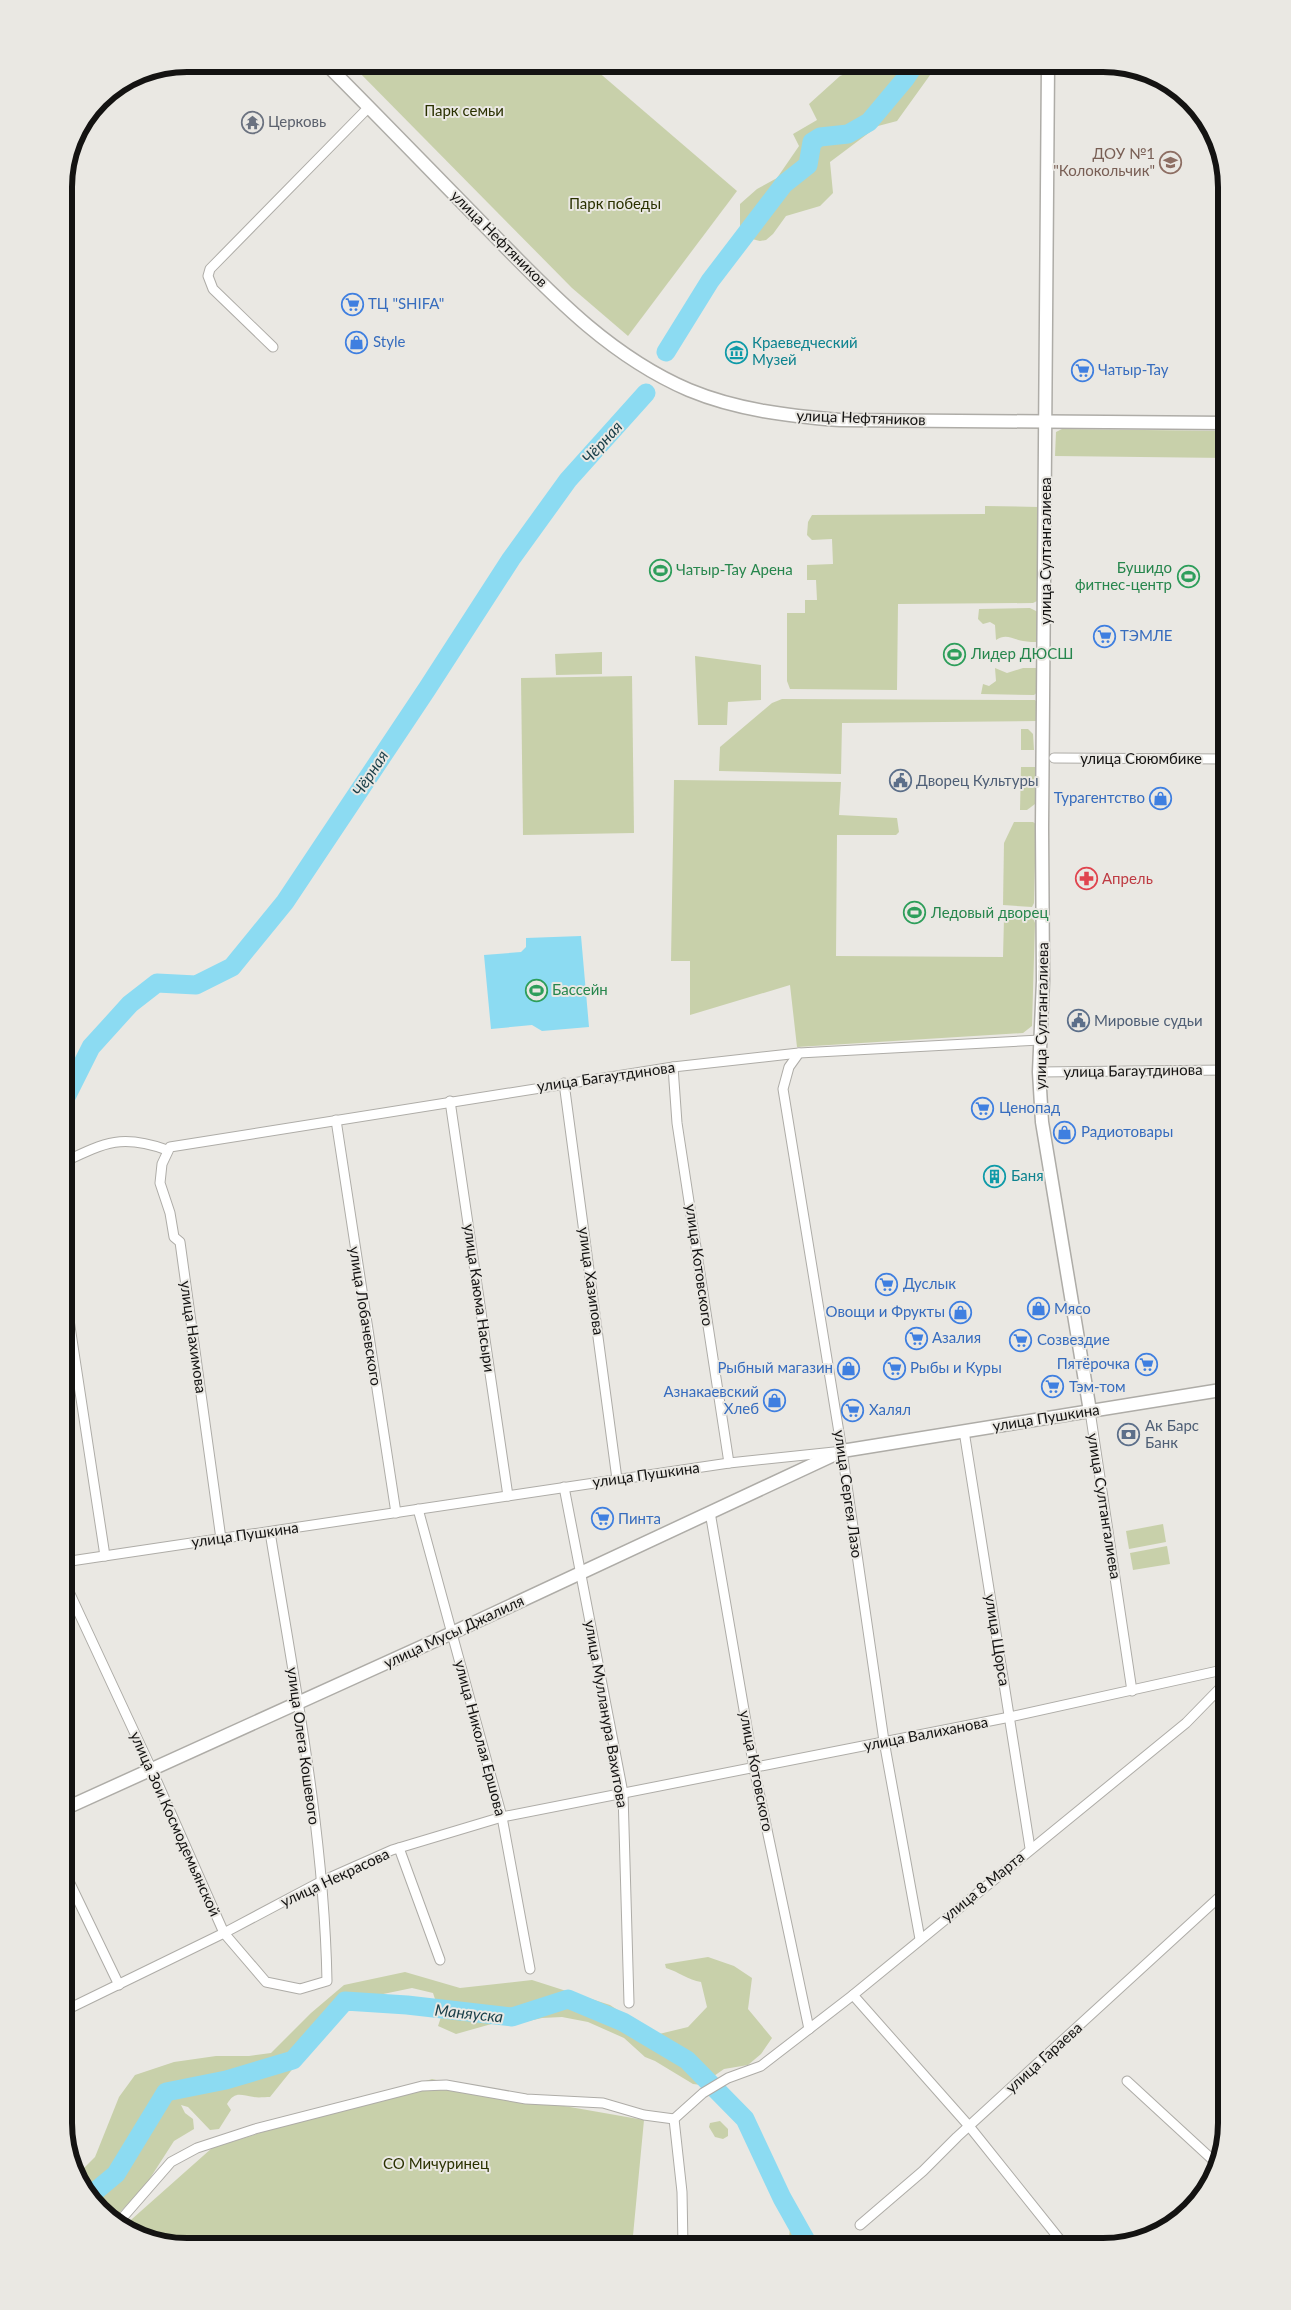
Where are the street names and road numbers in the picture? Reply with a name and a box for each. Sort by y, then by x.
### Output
street label: улица Нефтяников [448,186,552,290]
street label: улица Нефтяников [796,406,926,428]
street label: улица Султангалиева [1036,477,1054,625]
street label: улица Сююмбике [1080,749,1202,767]
street label: улица Султангалиева [1031,942,1051,1090]
street label: улица Багаутдинова [536,1057,676,1095]
street label: улица Багаутдинова [1063,1060,1203,1080]
street label: улица Котовского [683,1203,717,1327]
street label: улица Каюма Насыри [461,1223,499,1373]
street label: улица Хазипова [575,1226,608,1336]
street label: улица Лобачевского [346,1245,386,1387]
street label: улица Нахимова [177,1279,211,1394]
street label: улица Пушкина [991,1400,1101,1434]
street label: улица Сергея Лазо [831,1429,867,1559]
street label: улица Султангалиева [1085,1432,1125,1580]
street label: улица Пушкина [591,1458,701,1490]
street label: улица Пушкина [190,1518,300,1550]
street label: улица Мусы Джалиля [381,1591,527,1671]
street label: улица Щорса [982,1593,1014,1687]
street label: улица Мулланура Вахитова [582,1619,632,1809]
street label: улица Николая Ершова [451,1658,510,1818]
street label: улица Олега Кошевого [284,1666,324,1826]
street label: улица Котовского [736,1709,778,1833]
street label: улица Валиханова [862,1712,989,1754]
street label: улица Зои Космодемьянской [127,1728,225,1919]
street label: улица Некрасова [277,1844,392,1910]
street label: улица 8 Марта [937,1847,1028,1925]
street label: улица Гараева [1001,2018,1085,2096]

